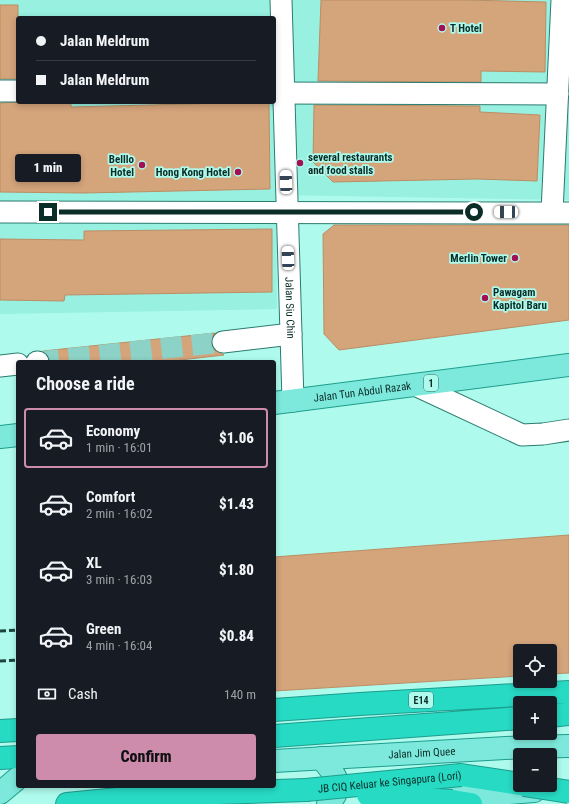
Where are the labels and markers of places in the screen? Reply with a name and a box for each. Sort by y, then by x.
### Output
place label: T Hotel [450,22,482,35]
marker: T Hotel [437,23,447,33]
place label: several restaurants and food stalls [308,151,393,177]
place label: Belllo Hotel [109,153,135,179]
marker: several restaurants and food stalls [295,158,305,168]
marker: Belllo Hotel [137,160,147,170]
place label: Hong Kong Hotel [156,166,230,179]
marker: Hong Kong Hotel [233,167,243,177]
place label: Merlin Tower [450,252,507,265]
marker: Merlin Tower [510,253,520,263]
place label: Pawagam Kapitol Baru [493,286,547,312]
marker: Pawagam Kapitol Baru [480,293,490,303]

